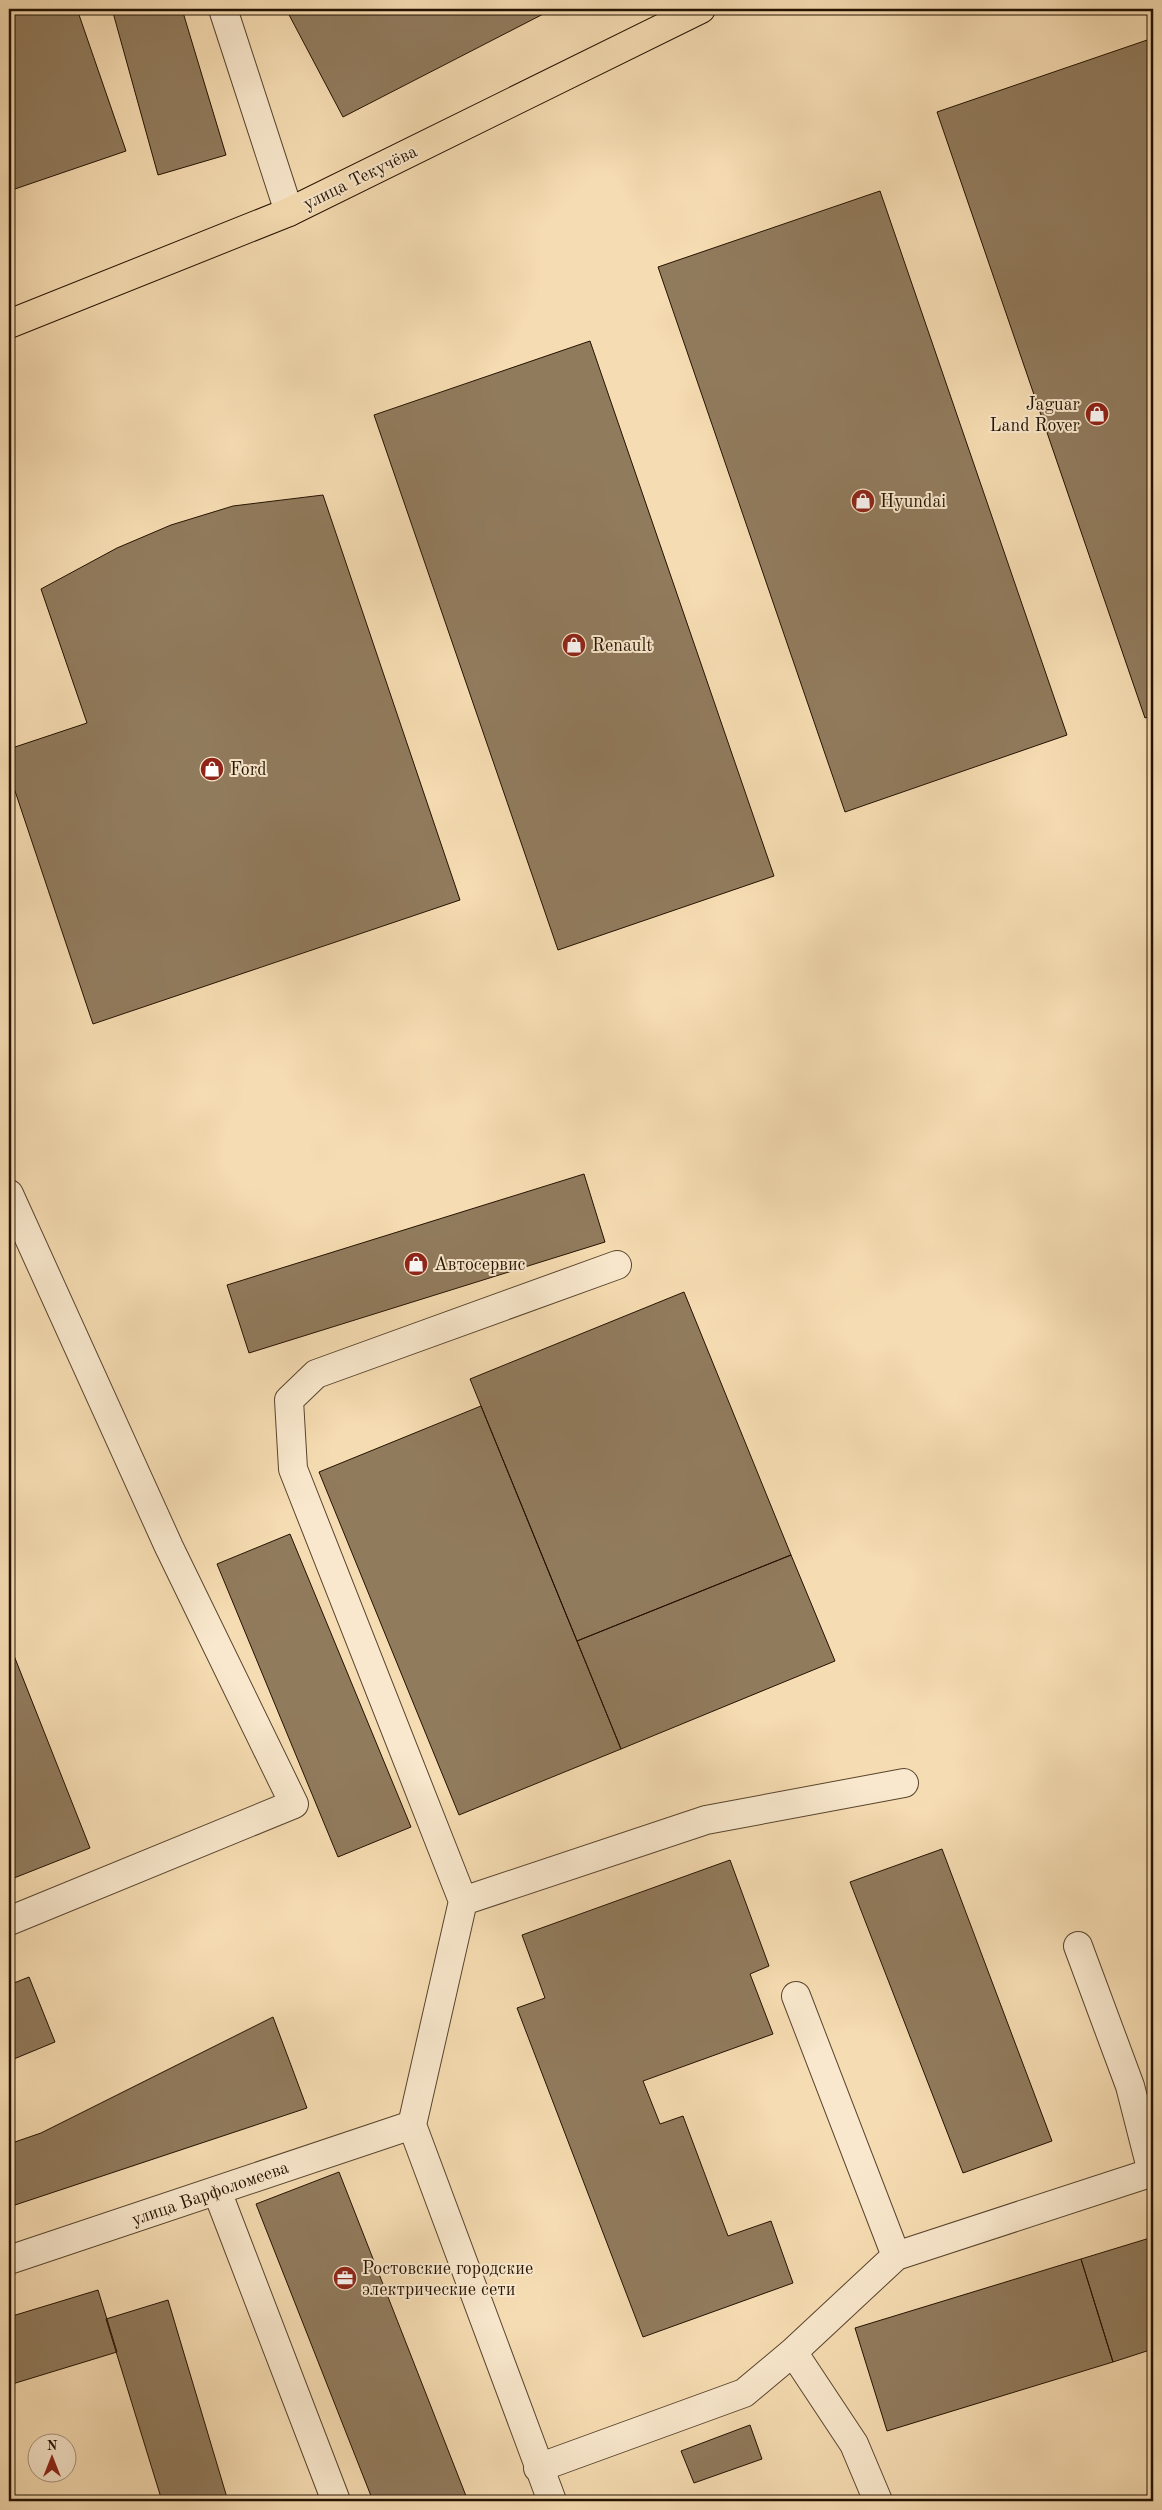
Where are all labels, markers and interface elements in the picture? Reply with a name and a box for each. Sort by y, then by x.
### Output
street label: улица Текучёва [301,143,420,213]
place label: Jaguar Land Rover [989,396,1081,435]
shop icon: Jaguar Land Rover [1084,401,1110,427]
shop icon: Hyundai [850,488,876,514]
place label: Hyundai [880,493,946,511]
shop icon: Renault [561,632,587,658]
place label: Renault [592,637,653,655]
shop icon: Ford [199,756,225,782]
place label: Ford [230,761,267,779]
shop icon: Автосервис [403,1251,429,1277]
place label: Автосервис [434,1256,526,1274]
street label: улица Варфоломеева [129,2159,292,2230]
place label: Ростовские городские электрические сети [362,2260,533,2299]
office icon: Ростовские городские электрические сети [332,2265,358,2291]
north arrow [28,2432,78,2482]
text: N [47,2439,58,2453]

